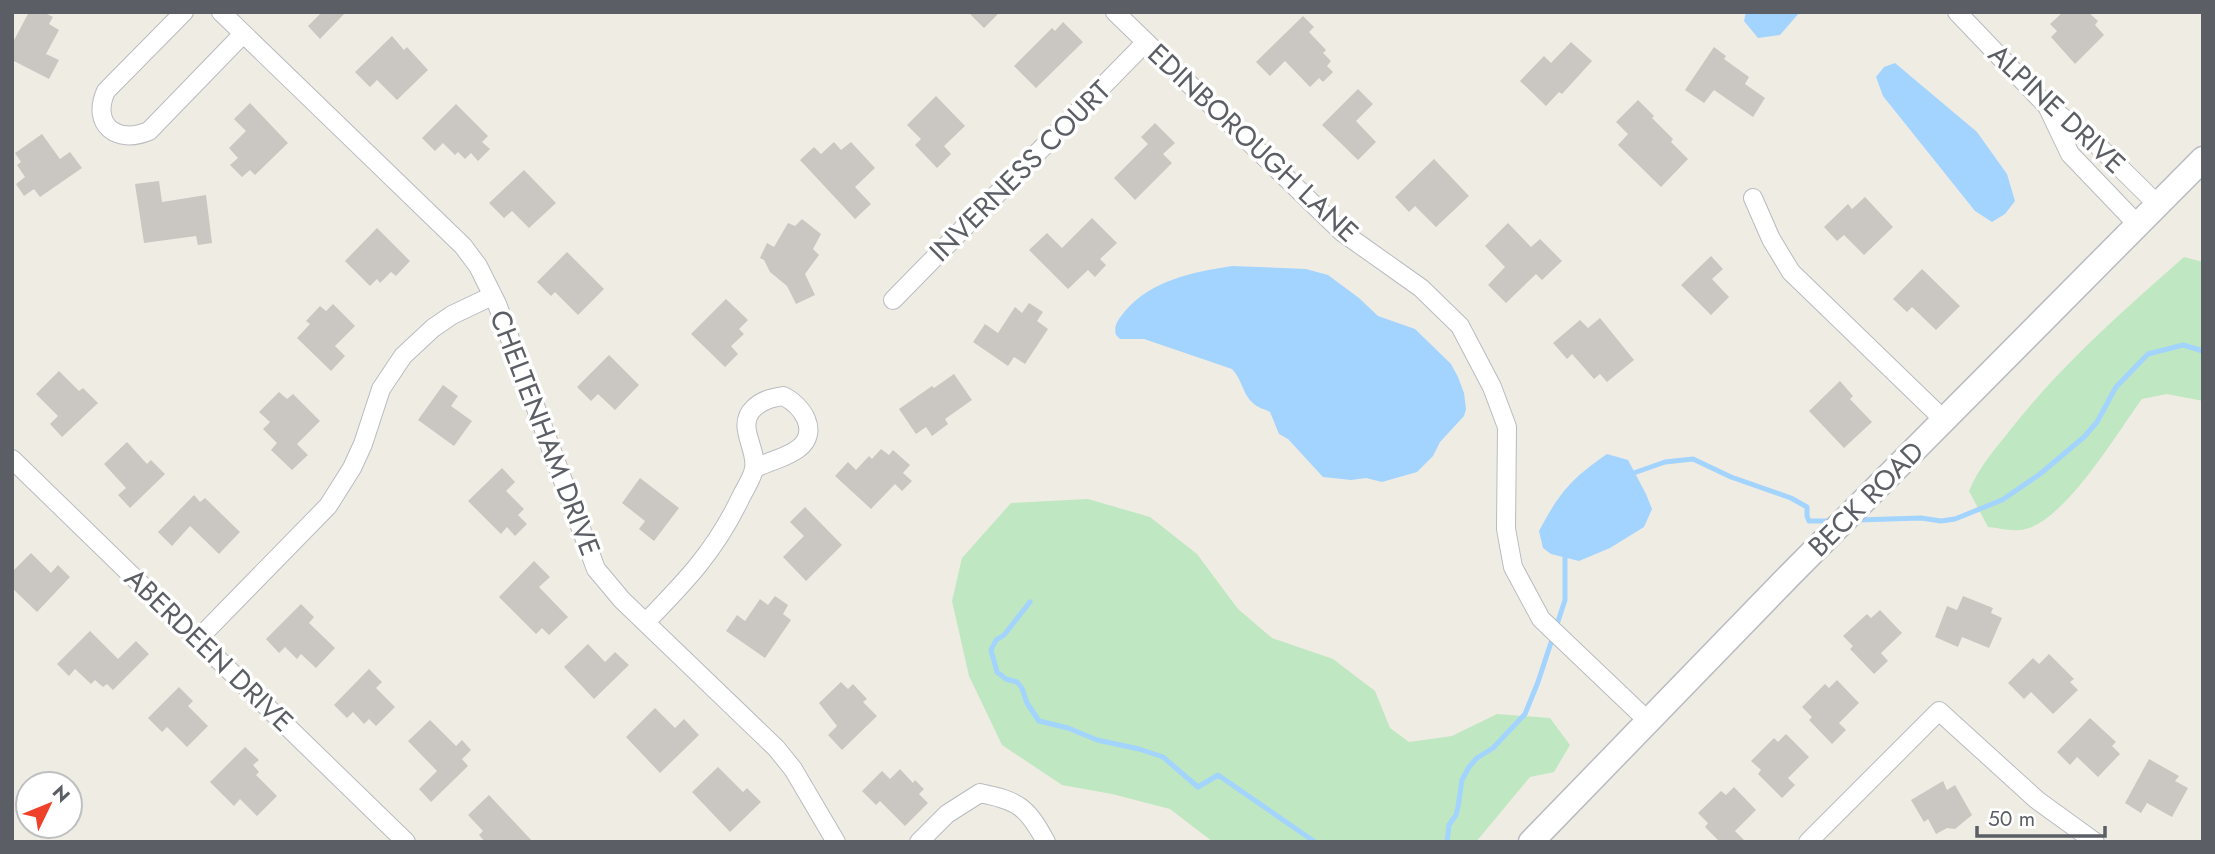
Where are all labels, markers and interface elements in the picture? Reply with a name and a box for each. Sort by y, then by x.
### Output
street label: EDINBOROUGH LANE [1138,34,1368,252]
street label: ALPINE DRIVE [1979,35,2135,183]
street label: INVERNESS COURT [920,71,1120,271]
street label: CHELTENHAM DRIVE [479,304,611,562]
street label: BECK ROAD [1799,432,1933,566]
street label: ABERDEEN DRIVE [115,559,303,741]
north arrow [14,770,84,840]
text: N [46,779,76,808]
scale bar [1977,794,2105,838]
text: 50 m [1988,804,2035,834]

